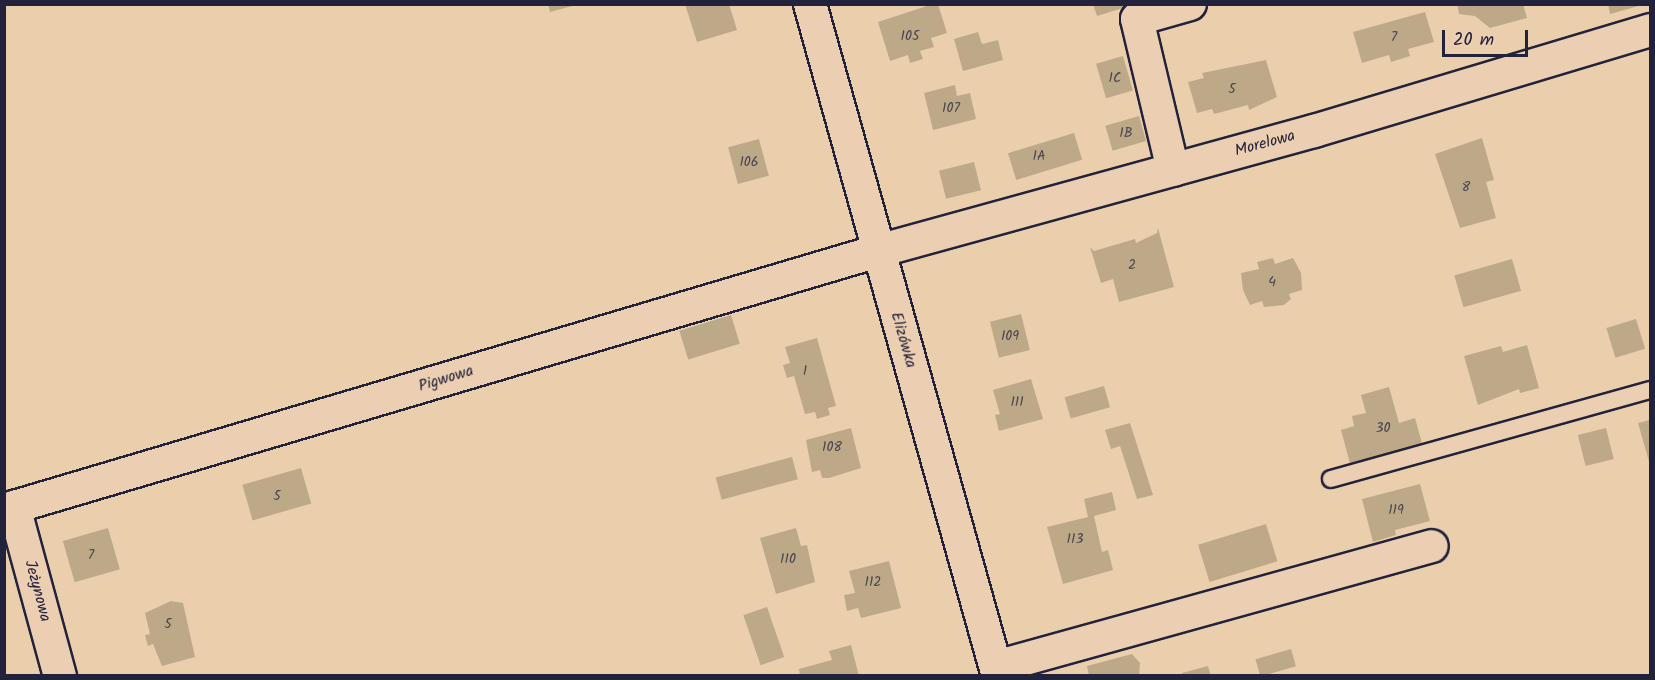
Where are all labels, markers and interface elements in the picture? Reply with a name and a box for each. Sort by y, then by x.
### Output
scale bar [1445,18,1530,56]
text: 20 m [1453,26,1494,55]
house number: 105 [901,28,919,44]
house number: 7 [1391,29,1397,45]
house number: 1C [1109,70,1121,86]
house number: 5 [1228,81,1236,97]
house number: 107 [942,100,960,116]
house number: 1B [1119,125,1133,141]
street label: Morelowa [1233,127,1297,161]
house number: 1A [1033,148,1045,164]
house number: 106 [739,154,759,170]
house number: 8 [1462,179,1470,195]
house number: 2 [1128,257,1136,273]
house number: 4 [1268,274,1276,290]
street label: Elizówka [886,310,920,370]
house number: 109 [1001,328,1019,344]
street label: Pigwowa [416,362,476,396]
house number: 1 [803,363,807,379]
house number: 111 [1010,394,1024,410]
house number: 30 [1376,420,1390,436]
house number: 108 [822,439,842,455]
house number: 5 [273,488,281,504]
house number: 119 [1388,502,1404,518]
house number: 113 [1067,531,1083,547]
house number: 7 [88,547,94,563]
house number: 110 [780,551,796,567]
street label: Jeżynowa [20,558,54,624]
house number: 112 [865,574,881,590]
house number: 5 [164,616,172,632]

